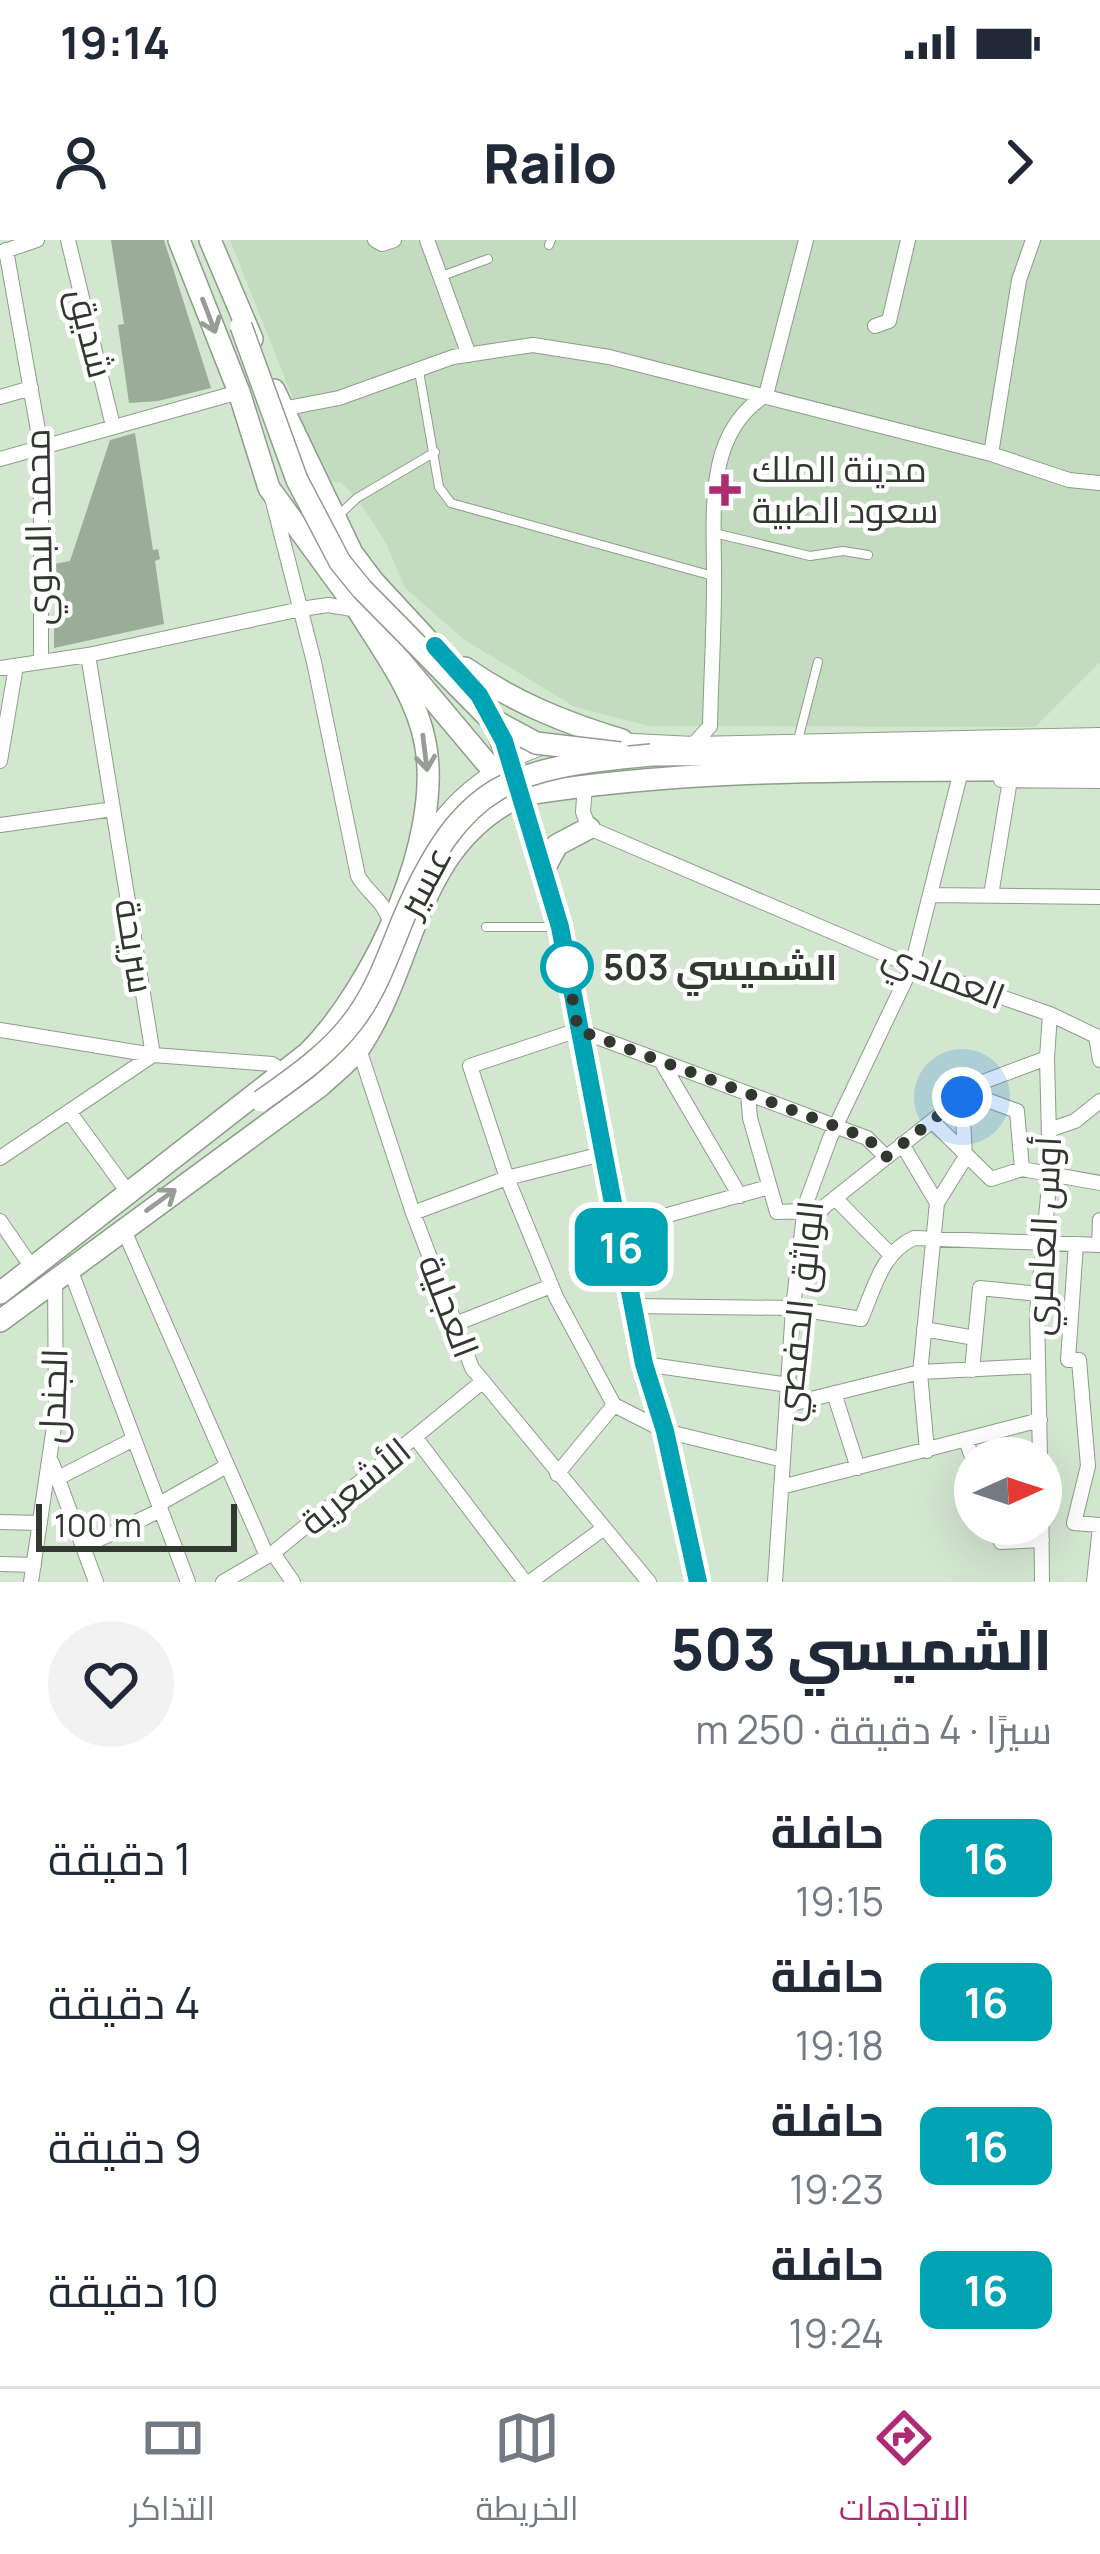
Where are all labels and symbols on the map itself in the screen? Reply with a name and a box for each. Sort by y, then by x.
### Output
street label: شديق [57,283,126,383]
one-way arrow [200,297,221,334]
street label: محمد البدوي [11,428,68,626]
place label: مدينة الملك سعود الطبية [752,444,939,534]
marker: مدينة الملك سعود الطبية [709,474,741,506]
one-way arrow [414,733,436,772]
street label: عسير [384,837,462,927]
street label: سريحة [104,895,167,997]
street label: العمادي [875,929,1012,1024]
marker: الشميسي 503 [542,942,592,992]
place label: الشميسي 503 [603,942,837,996]
your location [932,1067,992,1127]
street label: أوس العامري [1013,1135,1076,1337]
one-way arrow [144,1188,177,1214]
street label: الواثق الحفصي [763,1198,837,1424]
line badge: 16 [567,1208,675,1286]
street label: العجلية [407,1247,491,1364]
street label: الجندل [26,1348,79,1444]
street label: الأشعرية [289,1426,420,1545]
north arrow [954,1437,1062,1545]
scale bar [36,1498,237,1551]

